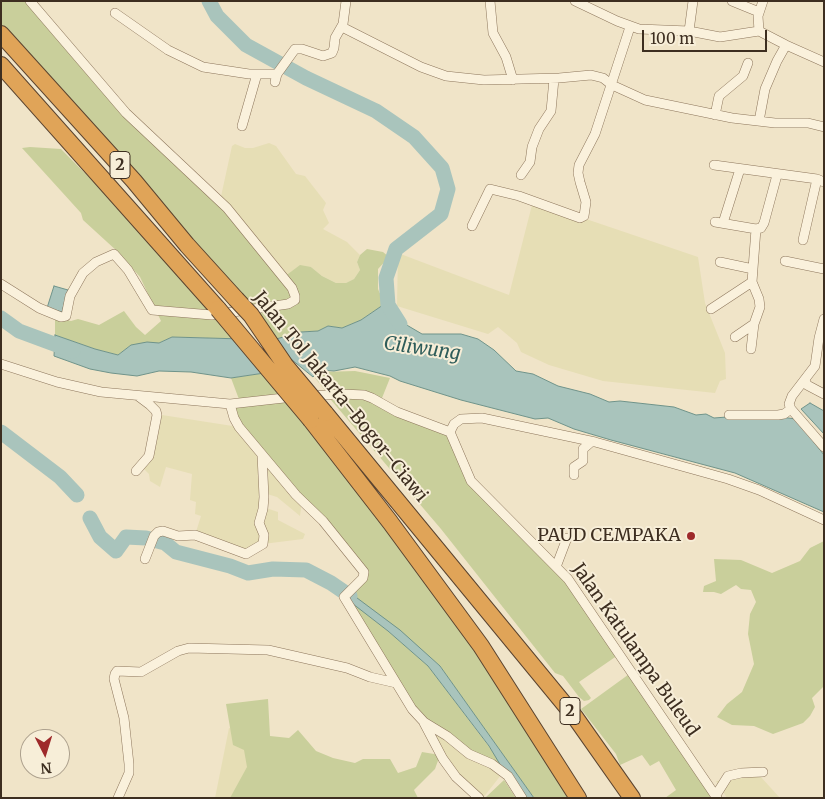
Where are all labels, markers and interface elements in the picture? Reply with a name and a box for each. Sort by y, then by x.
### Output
scale bar [645,20,770,52]
text: 100 m [650,29,694,48]
road number: 2 [110,152,130,178]
street label: Jalan Tol Jakarta–Bogor–Ciawi [248,287,432,507]
water label: Ciliwung [382,332,462,366]
place label: PAUD CEMPAKA [537,525,681,547]
marker: PAUD CEMPAKA [685,530,697,542]
street label: Jalan Katulampa Buleud [567,559,703,741]
road number: 2 [560,698,580,724]
north arrow [20,729,70,779]
text: N [40,758,53,777]

